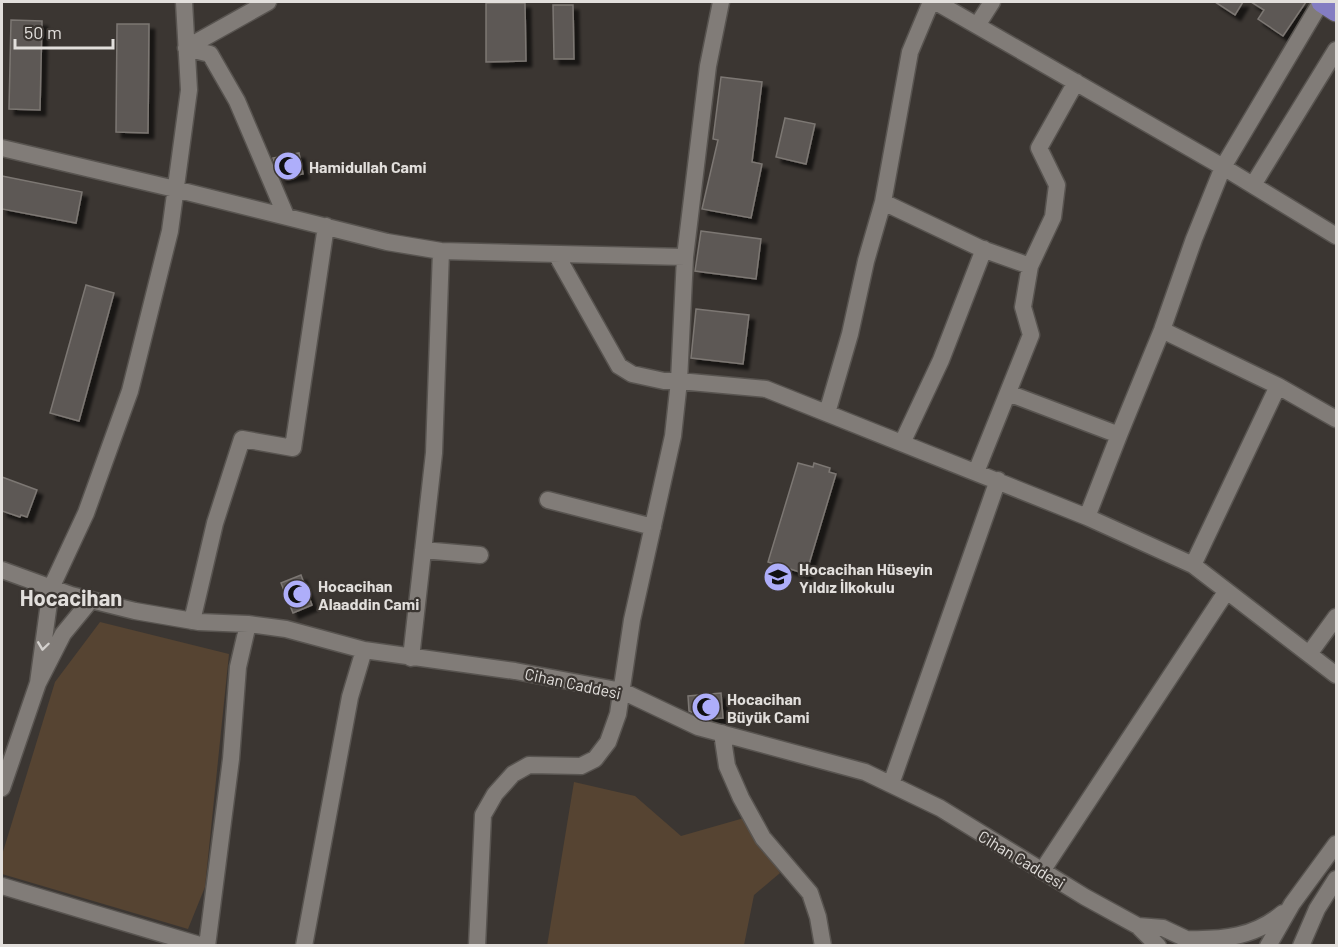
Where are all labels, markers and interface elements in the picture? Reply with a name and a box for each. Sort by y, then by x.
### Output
scale bar [15,12,112,50]
text: 50 m [24,21,62,43]
mosque icon: Hamidullah Cami [272,150,304,182]
place label: Hamidullah Cami [309,157,427,176]
place label: Hocacihan Hüseyin Yıldız İlkokulu [799,559,933,596]
school or university icon: Hocacihan Hüseyin Yıldız İlkokulu [762,561,794,593]
place label: Hocacihan Alaaddin Cami [318,576,419,613]
mosque icon: Hocacihan Alaaddin Cami [281,578,313,610]
district label: Hocacihan [20,584,122,610]
one-way arrow [38,641,50,650]
street label: Cihan Caddesi [523,664,623,702]
place label: Hocacihan Büyük Cami [727,689,810,726]
mosque icon: Hocacihan Büyük Cami [690,691,722,723]
street label: Cihan Caddesi [975,826,1069,892]

